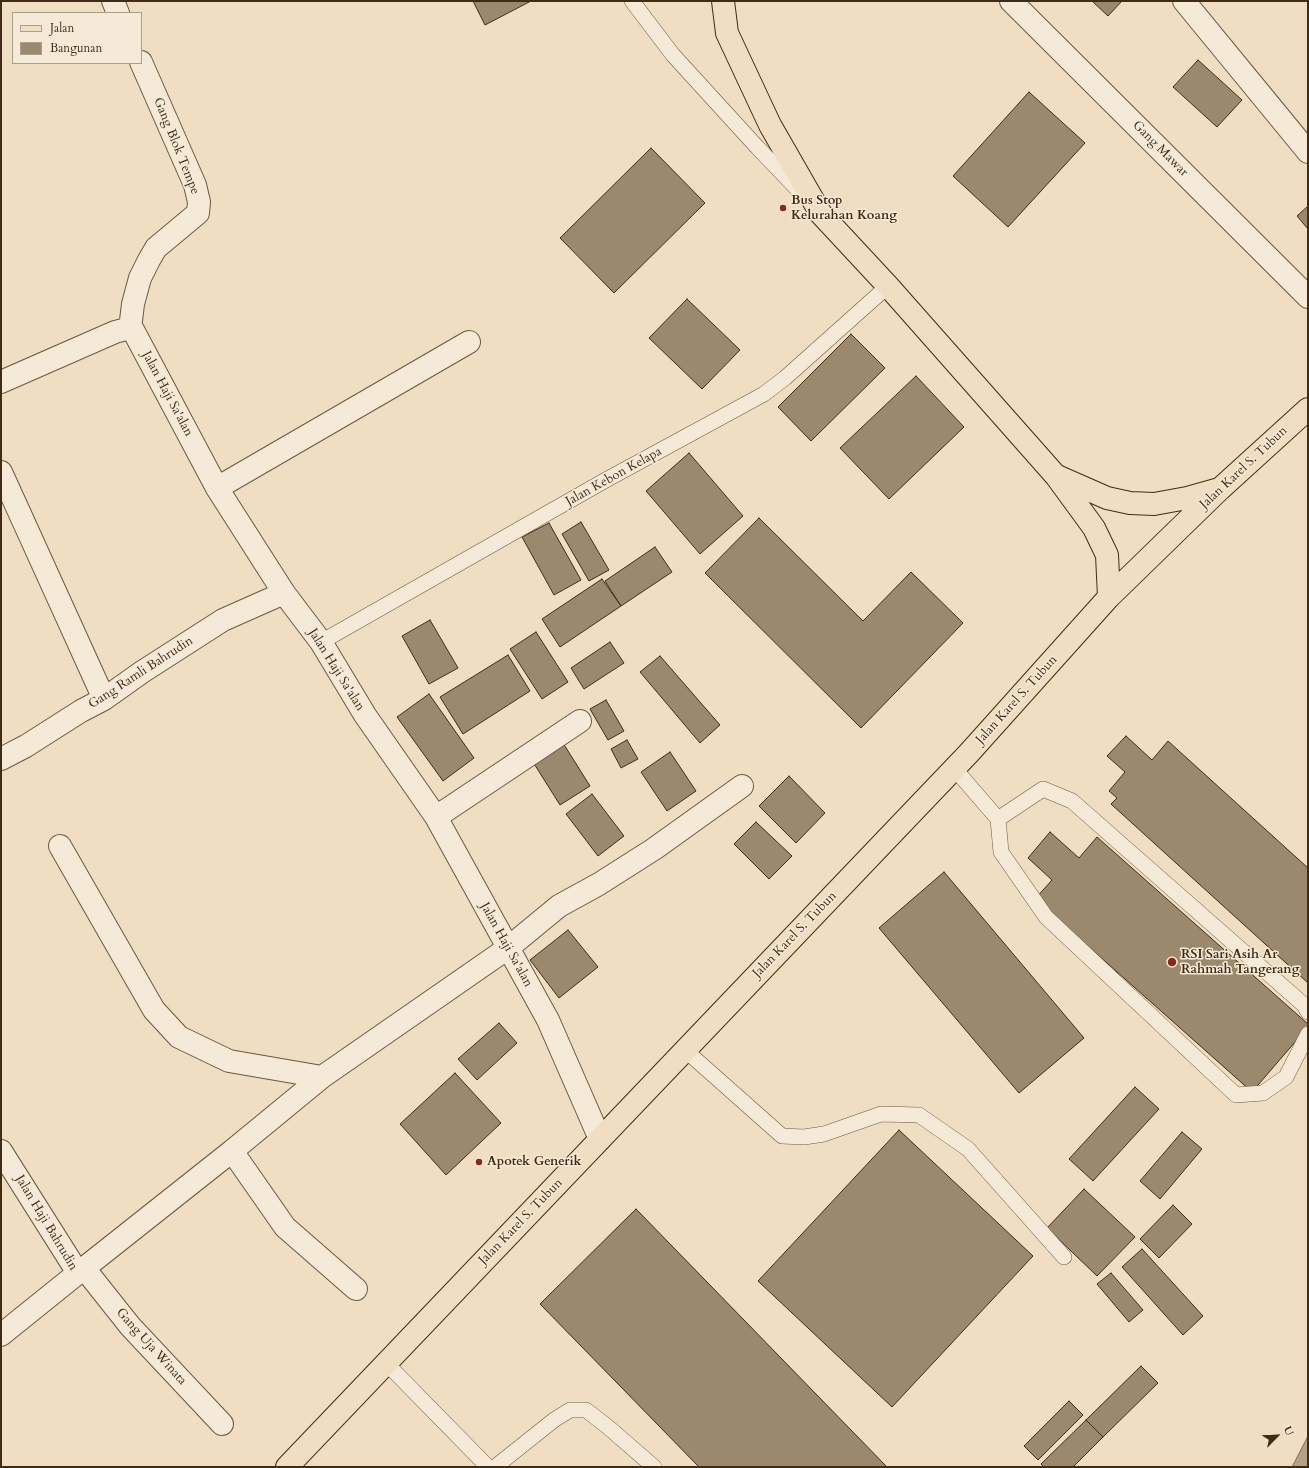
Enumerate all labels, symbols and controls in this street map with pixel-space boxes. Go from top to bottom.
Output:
legend [12,12,142,64]
text: Jalan [50,20,74,36]
text: Bangunan [50,40,102,56]
street label: Gang Blok Tempe [149,95,203,197]
street label: Gang Mawar [1129,118,1191,180]
place label: Bus Stop Kelurahan Koang [791,193,897,224]
marker: Bus Stop Kelurahan Koang [778,203,788,213]
street label: Jalan Haji Sa'alan [138,349,196,439]
street label: Jalan Karel S. Tubun [1197,423,1291,513]
street label: Jalan Kebon Kelapa [563,444,665,510]
street label: Jalan Haji Sa'alan [304,626,368,714]
street label: Gang Ramli Bahrudin [86,633,196,713]
street label: Jalan Karel S. Tubun [973,652,1061,748]
street label: Jalan Karel S. Tubun [750,889,840,981]
street label: Jalan Haji Sa'alan [476,900,536,990]
place label: RSI Sari Asih Ar Rahmah Tangerang [1181,947,1299,978]
marker: RSI Sari Asih Ar Rahmah Tangerang [1166,956,1178,968]
place label: Apotek Generik [487,1154,582,1170]
marker: Apotek Generik [474,1157,484,1167]
street label: Jalan Haji Bahrudin [11,1172,81,1274]
street label: Jalan Karel S. Tubun [476,1176,566,1268]
street label: Gang Uja Winata [112,1305,190,1389]
north arrow [1257,1416,1297,1456]
text: U [1280,1424,1297,1438]

